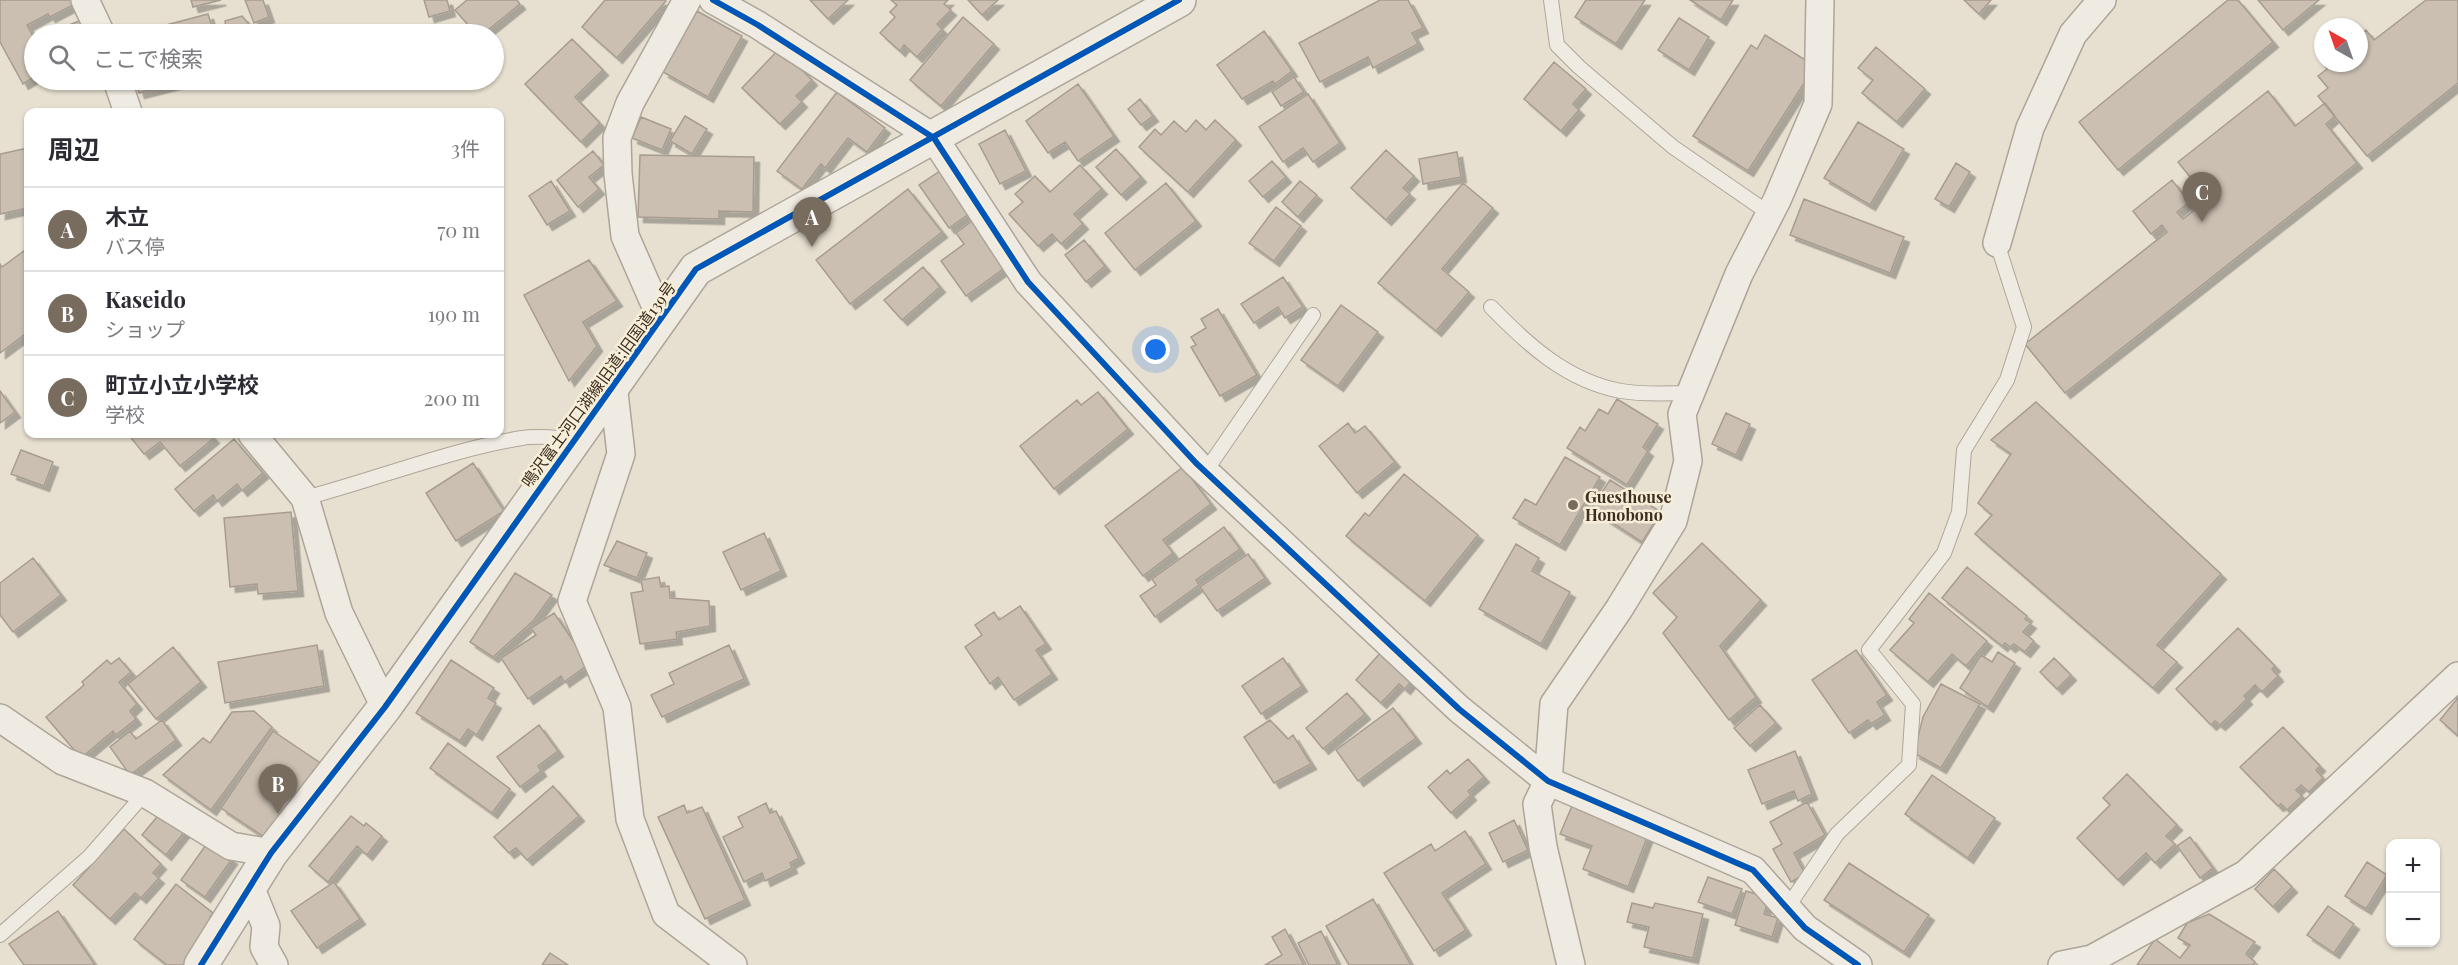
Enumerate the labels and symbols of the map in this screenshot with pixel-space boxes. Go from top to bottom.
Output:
north arrow [2314,18,2368,72]
pin: C [2182,172,2222,222]
pin: A [792,198,832,247]
street label: 鳴沢富士河口湖線旧道;旧国道139号 [516,277,680,491]
your location [1141,335,1170,364]
place label: Guesthouse Honobono [1585,486,1671,525]
marker: Guesthouse Honobono [1566,498,1580,512]
pin: B [258,764,298,814]

